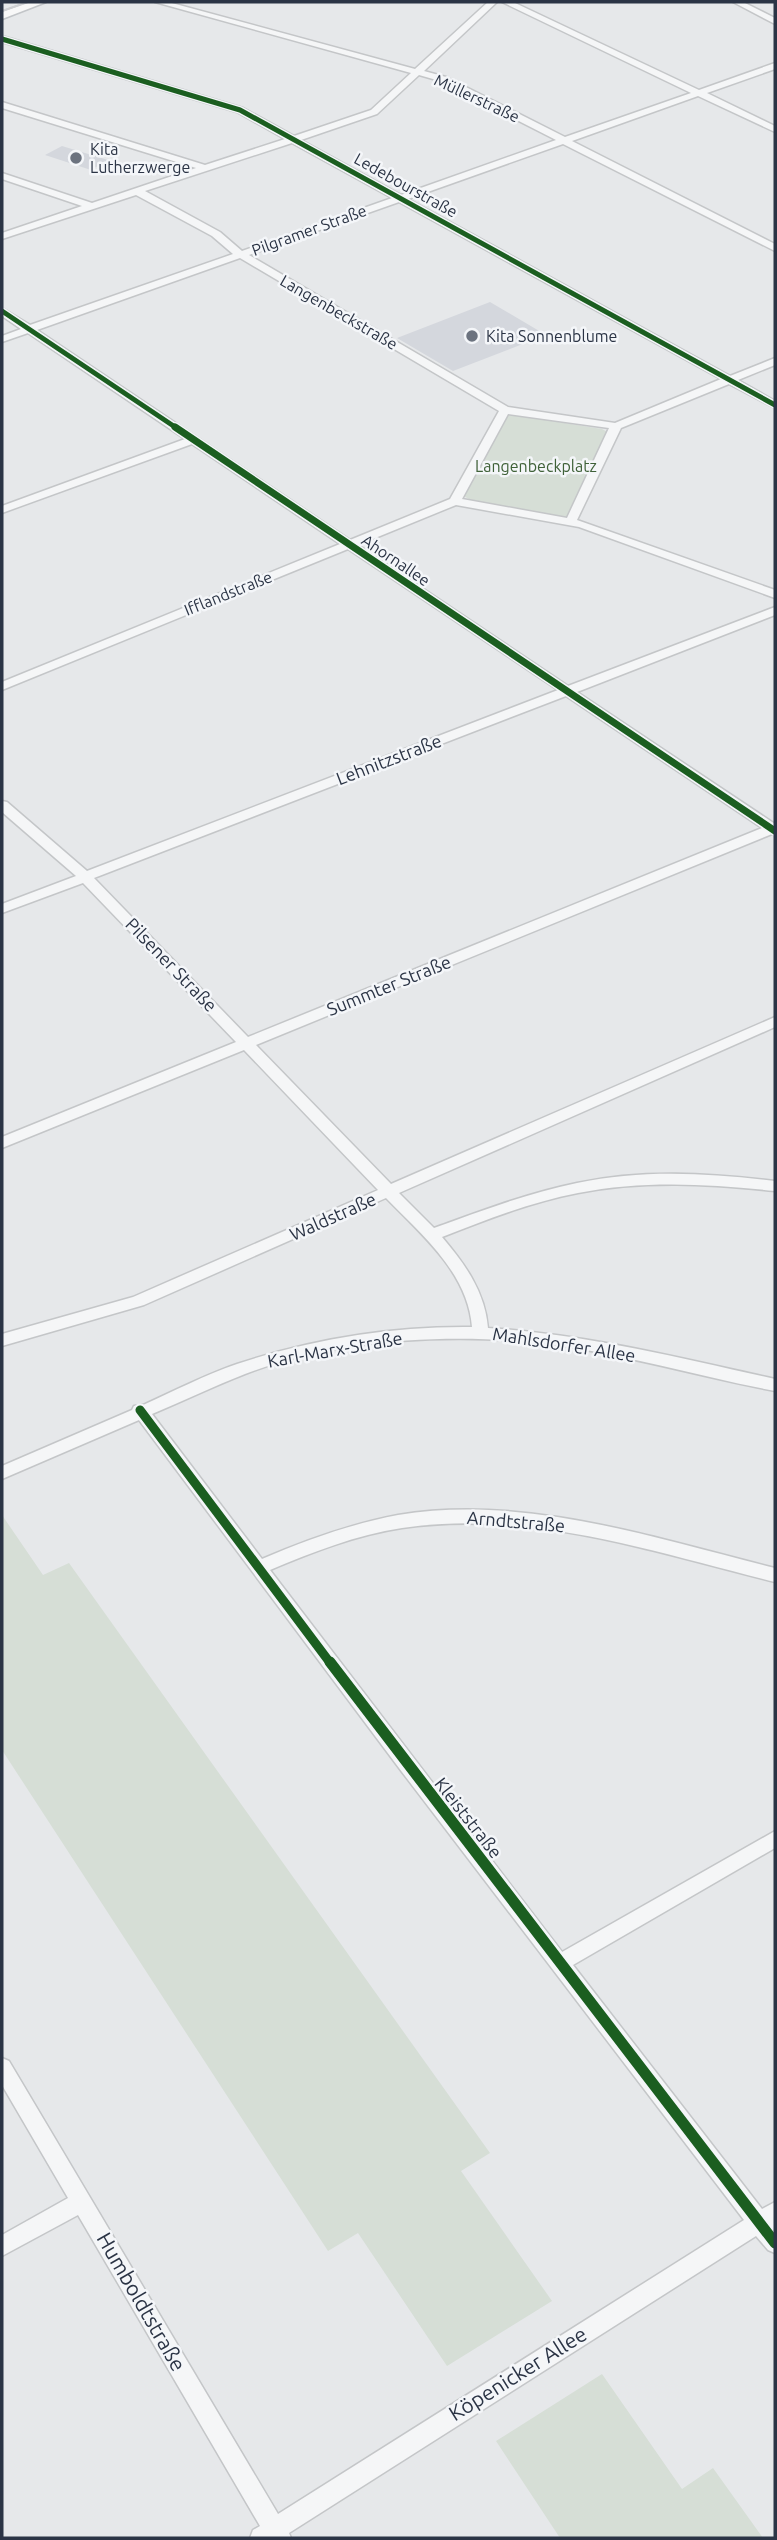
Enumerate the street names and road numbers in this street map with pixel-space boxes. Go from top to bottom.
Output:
street label: Müllerstraße [431,70,523,126]
street label: Ledebourstraße [351,149,461,221]
street label: Pilgramer Straße [249,201,369,259]
street label: Langenbeckstraße [277,271,401,353]
street label: Ahornallee [358,531,434,589]
street label: Ifflandstraße [181,567,275,619]
street label: Lehnitzstraße [333,730,444,788]
street label: Pilsener Straße [122,913,221,1015]
street label: Summter Straße [324,951,454,1019]
street label: Waldstraße [286,1188,379,1244]
street label: Mahlsdorfer Allee [491,1323,637,1365]
street label: Karl-Marx-Straße [266,1327,404,1371]
street label: Arndtstraße [466,1507,566,1535]
street label: Kleiststraße [431,1773,506,1862]
street label: Humboldtstraße [93,2228,191,2375]
street label: Köpenicker Allee [444,2321,591,2425]

